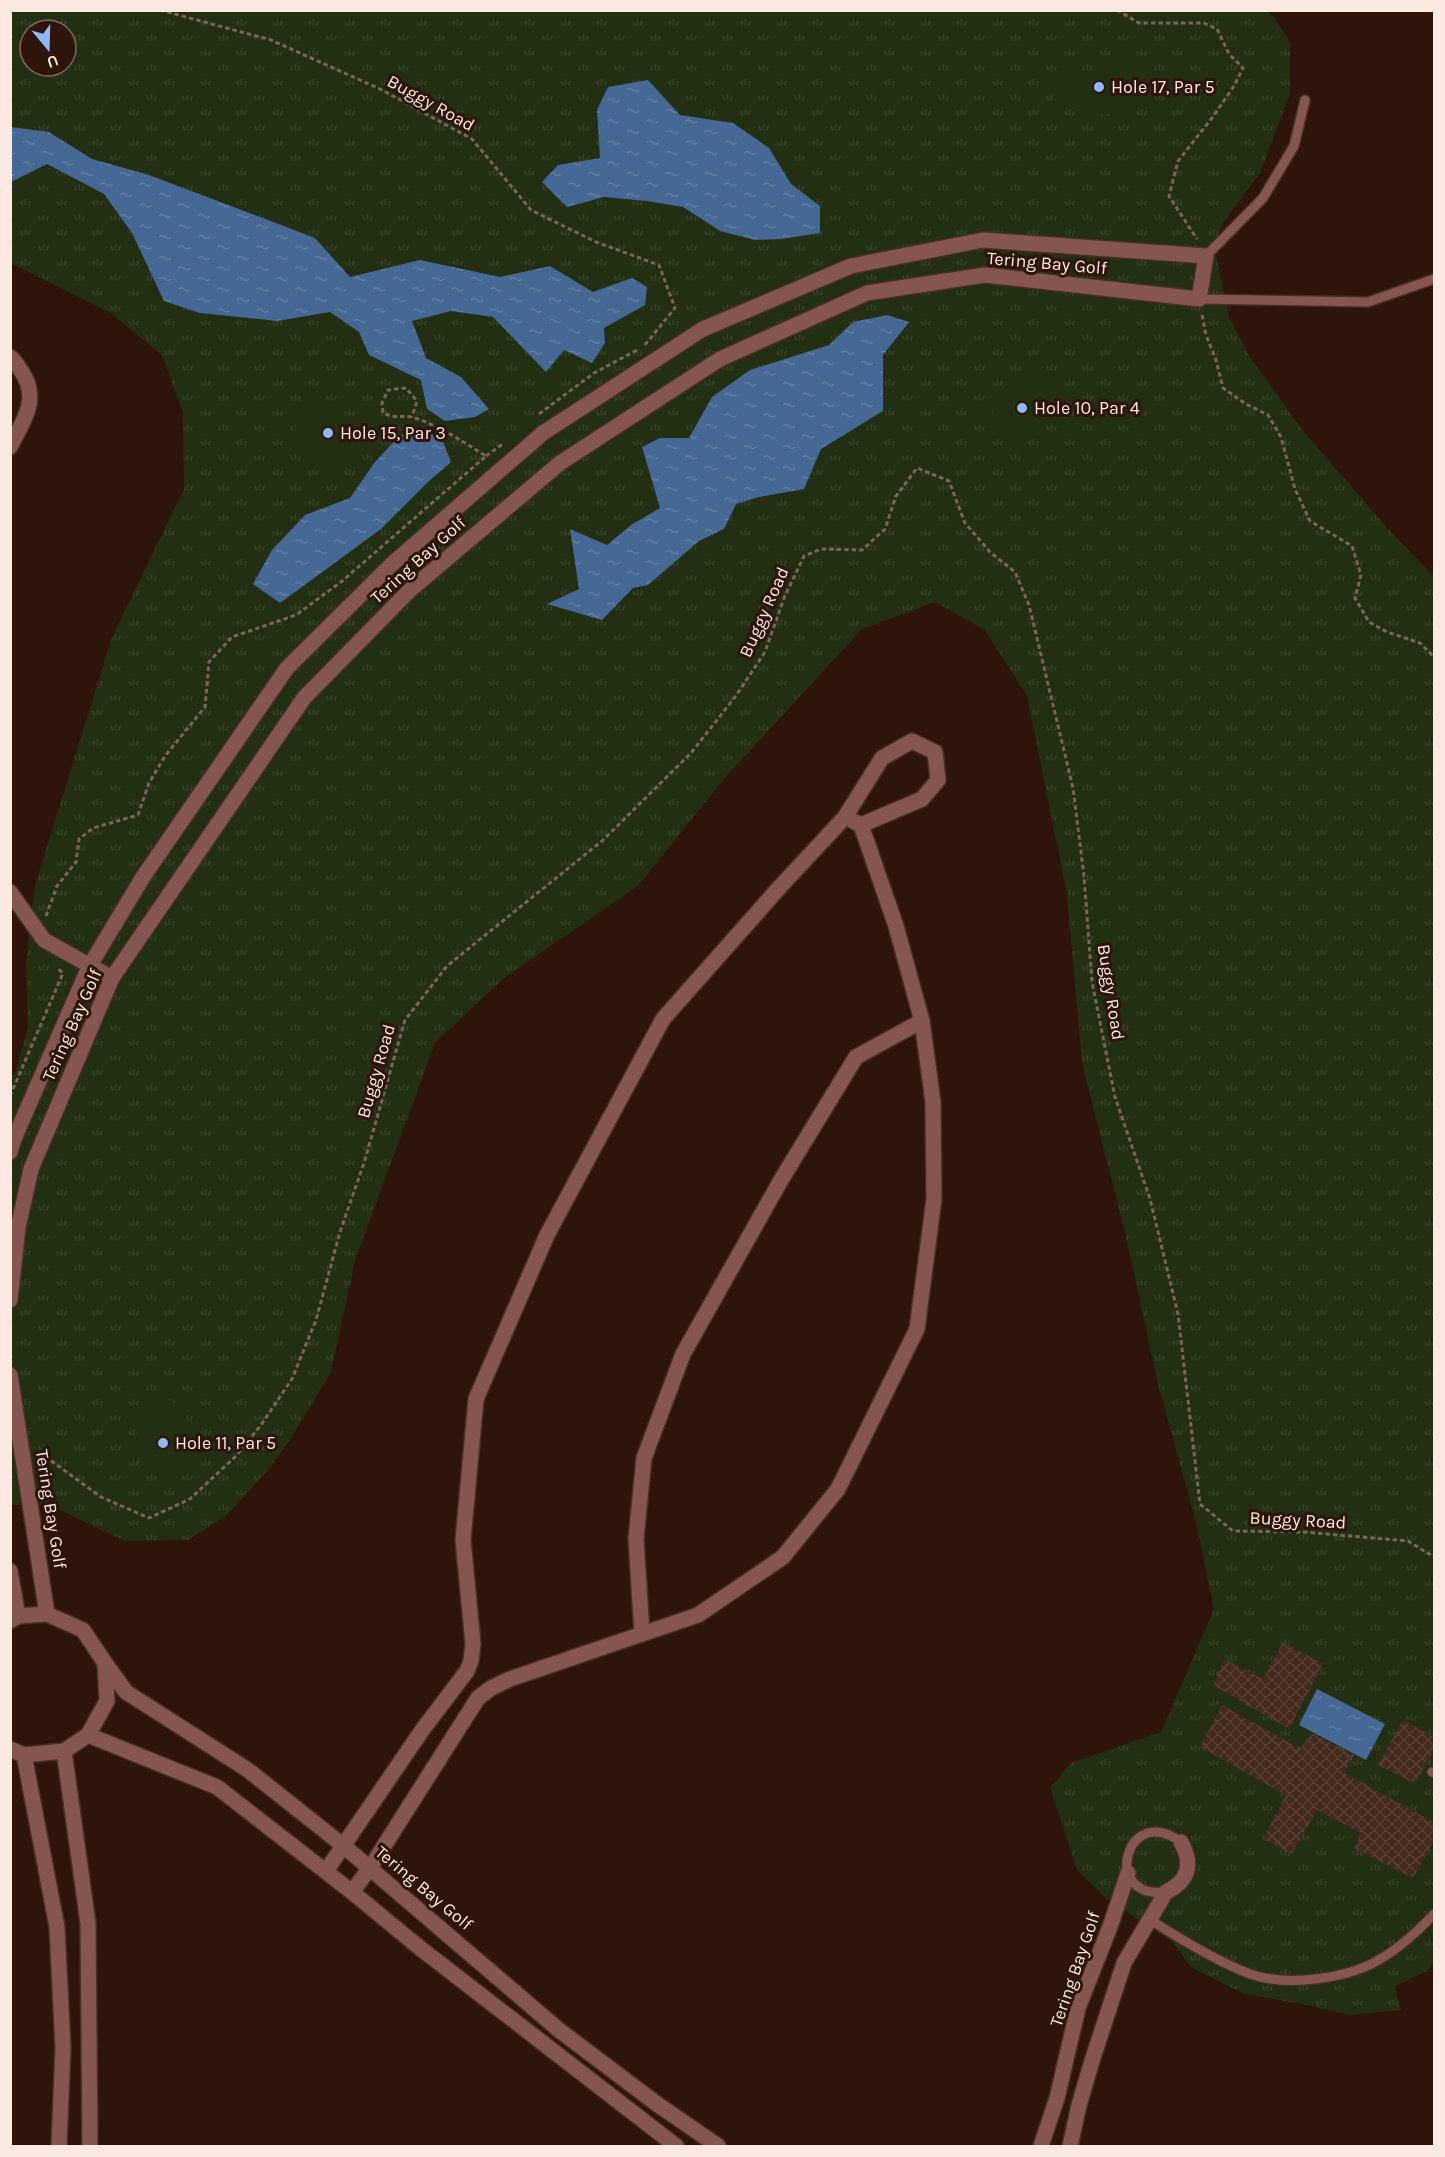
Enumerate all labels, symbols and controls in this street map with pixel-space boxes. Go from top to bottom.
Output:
north arrow [18,18,78,78]
text: U [44,51,61,72]
street label: Buggy Road [383,70,479,136]
place label: Hole 17, Par 5 [1111,76,1215,98]
marker: Hole 17, Par 5 [1092,80,1106,94]
street label: Tering Bay Golf [986,247,1109,279]
place label: Hole 10, Par 4 [1034,397,1140,419]
marker: Hole 10, Par 4 [1015,401,1029,415]
place label: Hole 15, Par 3 [340,422,446,444]
marker: Hole 15, Par 3 [321,426,335,440]
street label: Tering Bay Golf [366,511,471,608]
street label: Buggy Road [734,563,794,661]
street label: Buggy Road [1093,942,1129,1042]
street label: Tering Bay Golf [37,965,107,1085]
street label: Buggy Road [352,1021,400,1121]
place label: Hole 11, Par 5 [175,1432,276,1454]
marker: Hole 11, Par 5 [156,1436,170,1450]
street label: Tering Bay Golf [31,1448,71,1571]
street label: Buggy Road [1249,1506,1347,1534]
street label: Tering Bay Golf [371,1841,478,1936]
street label: Tering Bay Golf [1045,1908,1105,2030]

